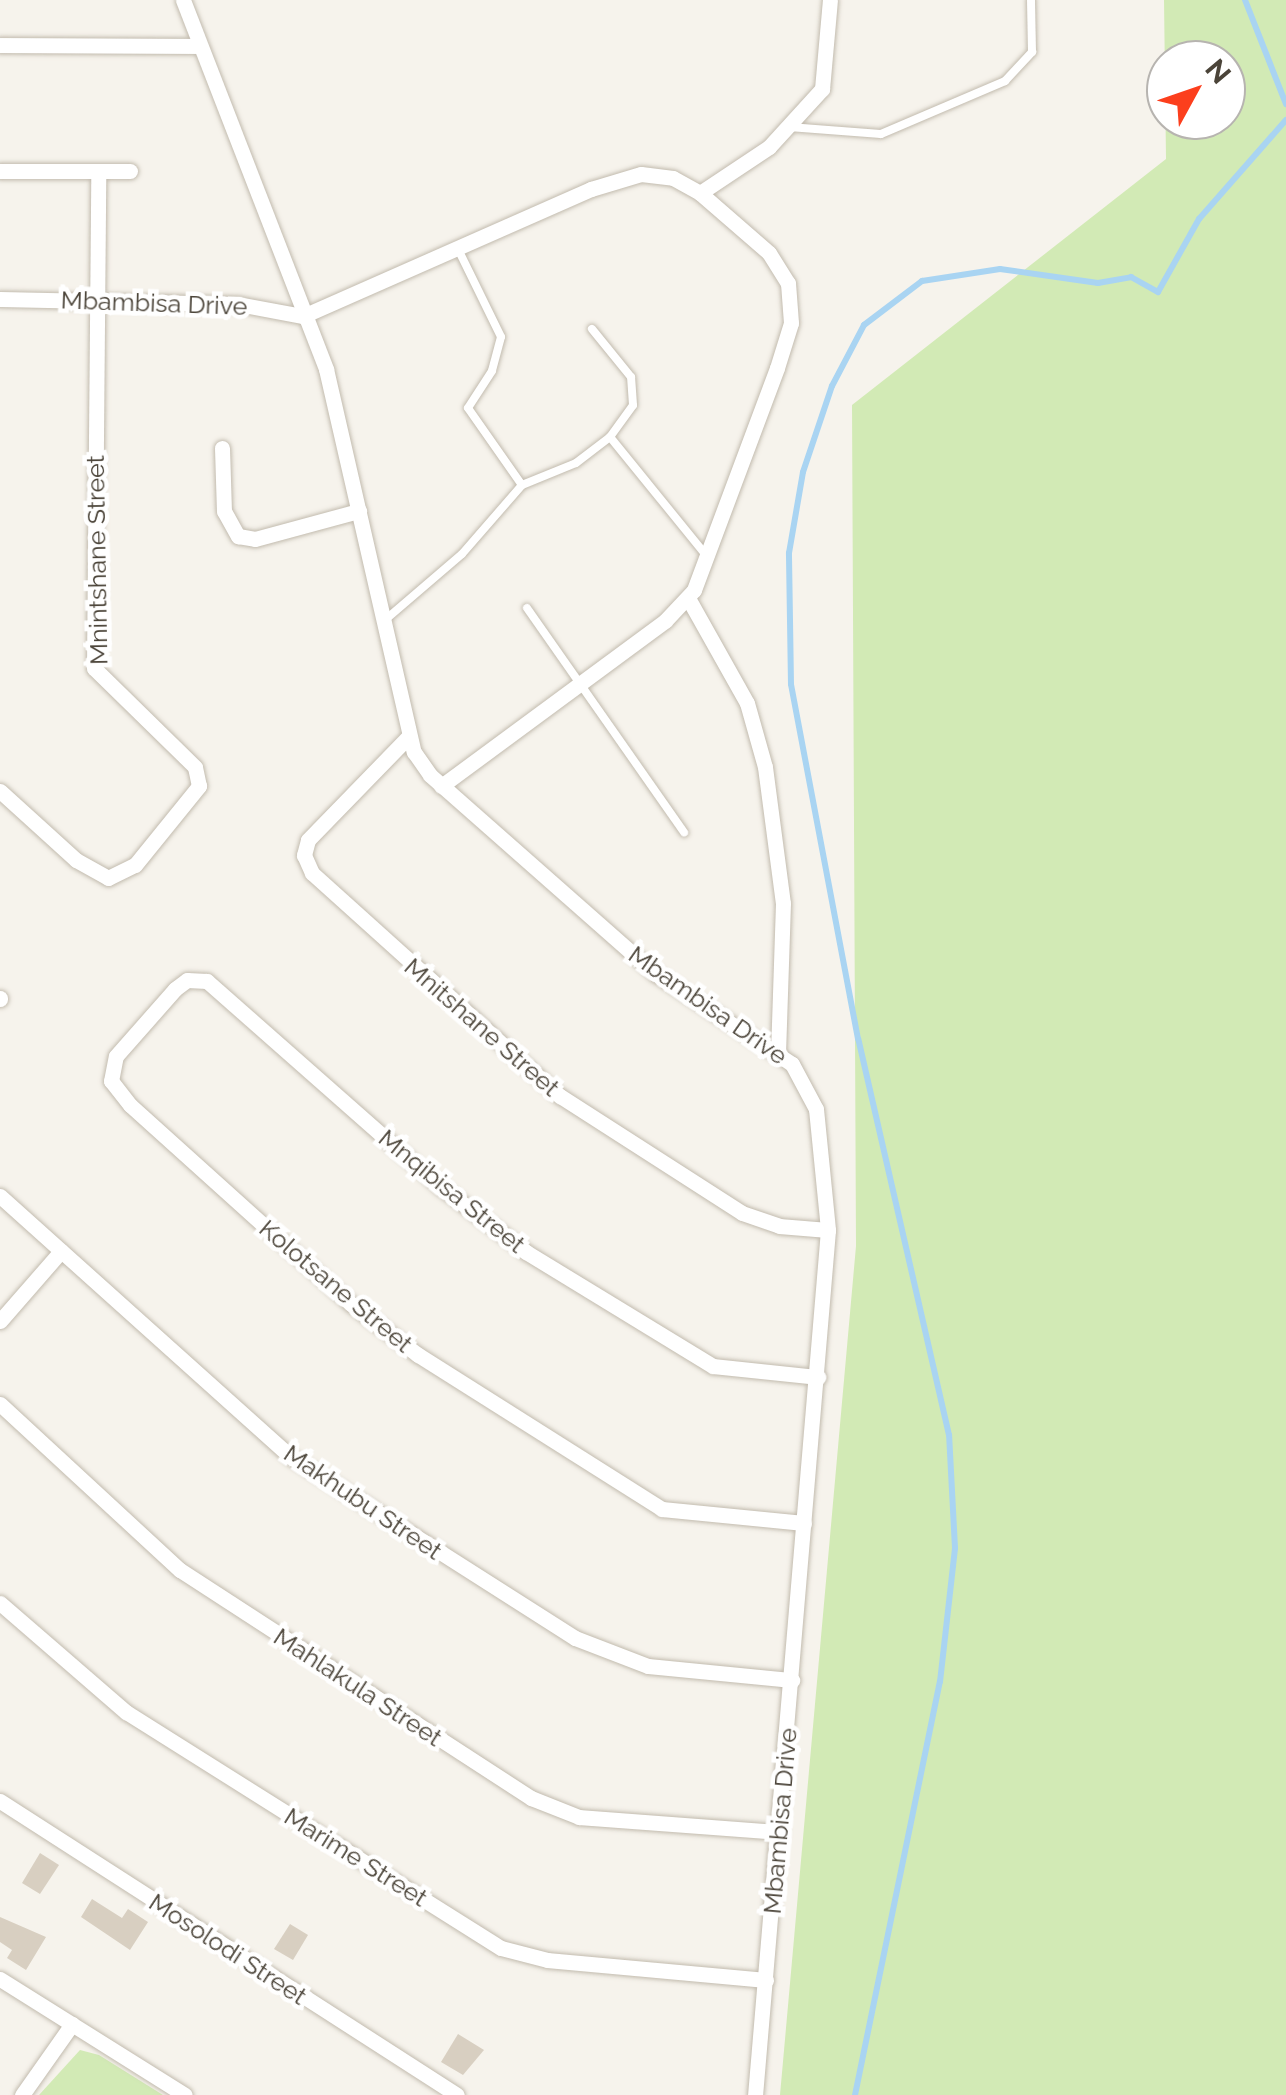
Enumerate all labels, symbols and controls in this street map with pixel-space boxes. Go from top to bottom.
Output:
north arrow [1146,40,1246,140]
text: N [1198,53,1237,90]
street label: Mbambisa Drive [60,285,248,321]
street label: Mnintshane Street [80,455,114,665]
street label: Mbambisa Drive [623,939,793,1071]
street label: Mnitshane Street [398,952,566,1102]
street label: Mnqibisa Street [373,1123,531,1259]
street label: Kolotsane Street [253,1213,419,1359]
street label: Makhubu Street [278,1438,448,1566]
street label: Mahlakula Street [268,1621,448,1753]
street label: Mbambisa Drive [757,1727,803,1915]
street label: Marime Street [279,1801,433,1913]
street label: Mosolodi Street [144,1887,312,2011]

